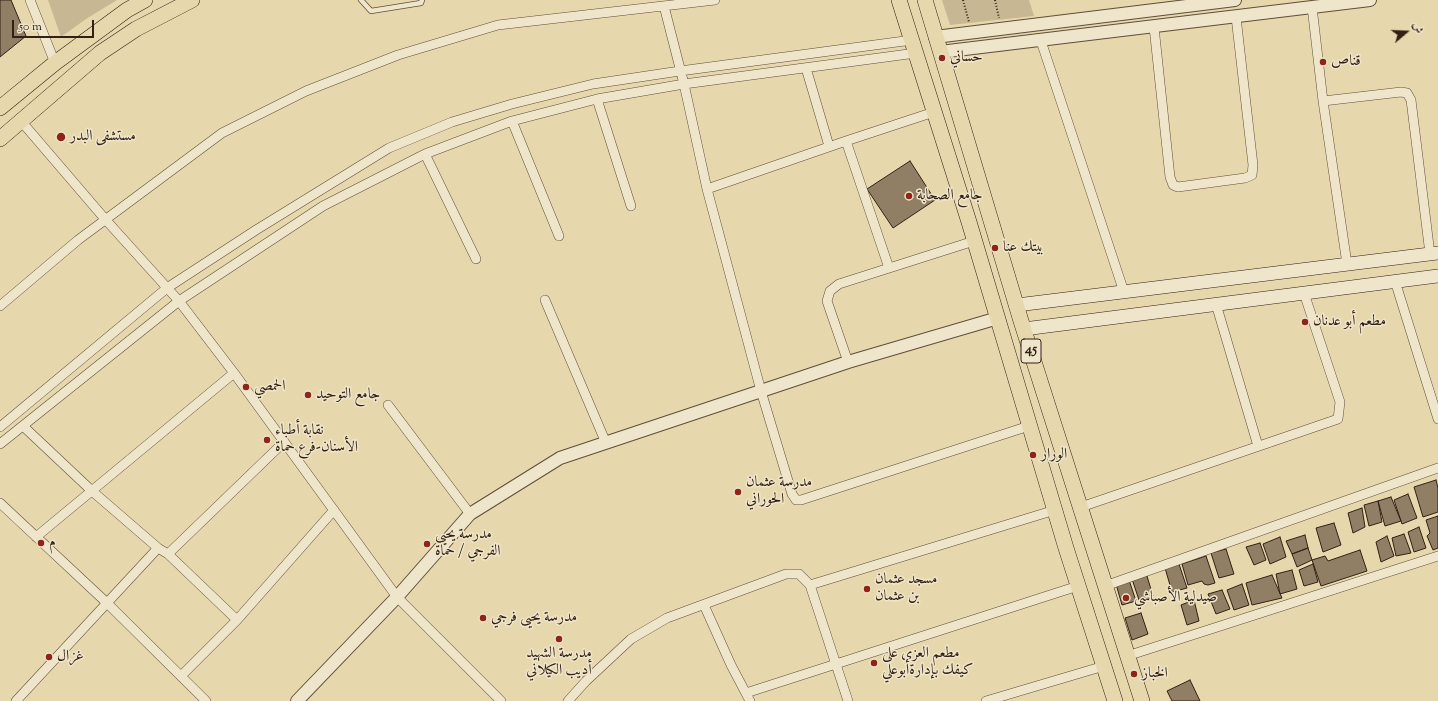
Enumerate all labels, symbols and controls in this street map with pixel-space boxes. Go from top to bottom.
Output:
scale bar [14,12,96,38]
north arrow [1386,12,1426,52]
text: 50 m [19,18,42,36]
text: ش [1408,20,1427,36]
place label: حساني [950,49,983,67]
marker: حساني [937,53,947,63]
place label: قناص [1331,53,1361,71]
marker: قناص [1318,57,1328,67]
place label: مستشفى البدر [70,128,136,146]
marker: مستشفى البدر [55,131,67,143]
place label: جامع الصحابة [917,187,983,205]
marker: جامع الصحابة [904,191,914,201]
place label: بيتك عنا [1003,239,1044,257]
marker: بيتك عنا [990,243,1000,253]
place label: مطعم أبو عدنان [1313,313,1386,331]
marker: مطعم أبو عدنان [1300,317,1310,327]
road number: 45 [1021,339,1041,363]
place label: الحمصي [254,378,286,396]
marker: الحمصي [241,382,251,392]
place label: جامع التوحيد [316,386,380,404]
marker: جامع التوحيد [303,390,313,400]
place label: نقابة أطباء الأسنان-فرع حماة [275,422,358,457]
marker: نقابة أطباء الأسنان-فرع حماة [262,435,272,445]
place label: الورار [1041,446,1067,464]
marker: الورار [1028,450,1038,460]
place label: مدرسة عثمان الحوراني [746,474,812,509]
marker: مدرسة عثمان الحوراني [733,487,743,497]
place label: مدرسة يحيى الفرجي / حماة [435,526,501,561]
place label: م [49,534,56,552]
marker: م [36,538,46,548]
marker: مدرسة يحيى الفرجي / حماة [422,539,432,549]
place label: مسجد عثمان بن عثمان [875,571,937,606]
marker: مسجد عثمان بن عثمان [862,584,872,594]
place label: صيدلية الأصباشي [1134,589,1217,607]
marker: صيدلية الأصباشي [1121,593,1131,603]
place label: مدرسة يحيى فرجي [491,609,577,627]
marker: مدرسة يحيى فرجي [478,613,488,623]
marker: مدرسة الشهيد أديب الكيلاني [554,634,564,644]
place label: مدرسة الشهيد أديب الكيلاني [526,645,592,680]
place label: مطعم العزي على كيفك بإدارةأبوعلي [882,645,973,680]
place label: غزال [57,648,84,666]
marker: غزال [44,652,54,662]
marker: مطعم العزي على كيفك بإدارةأبوعلي [869,658,879,668]
place label: الخباز [1142,665,1168,683]
marker: الخباز [1129,669,1139,679]

